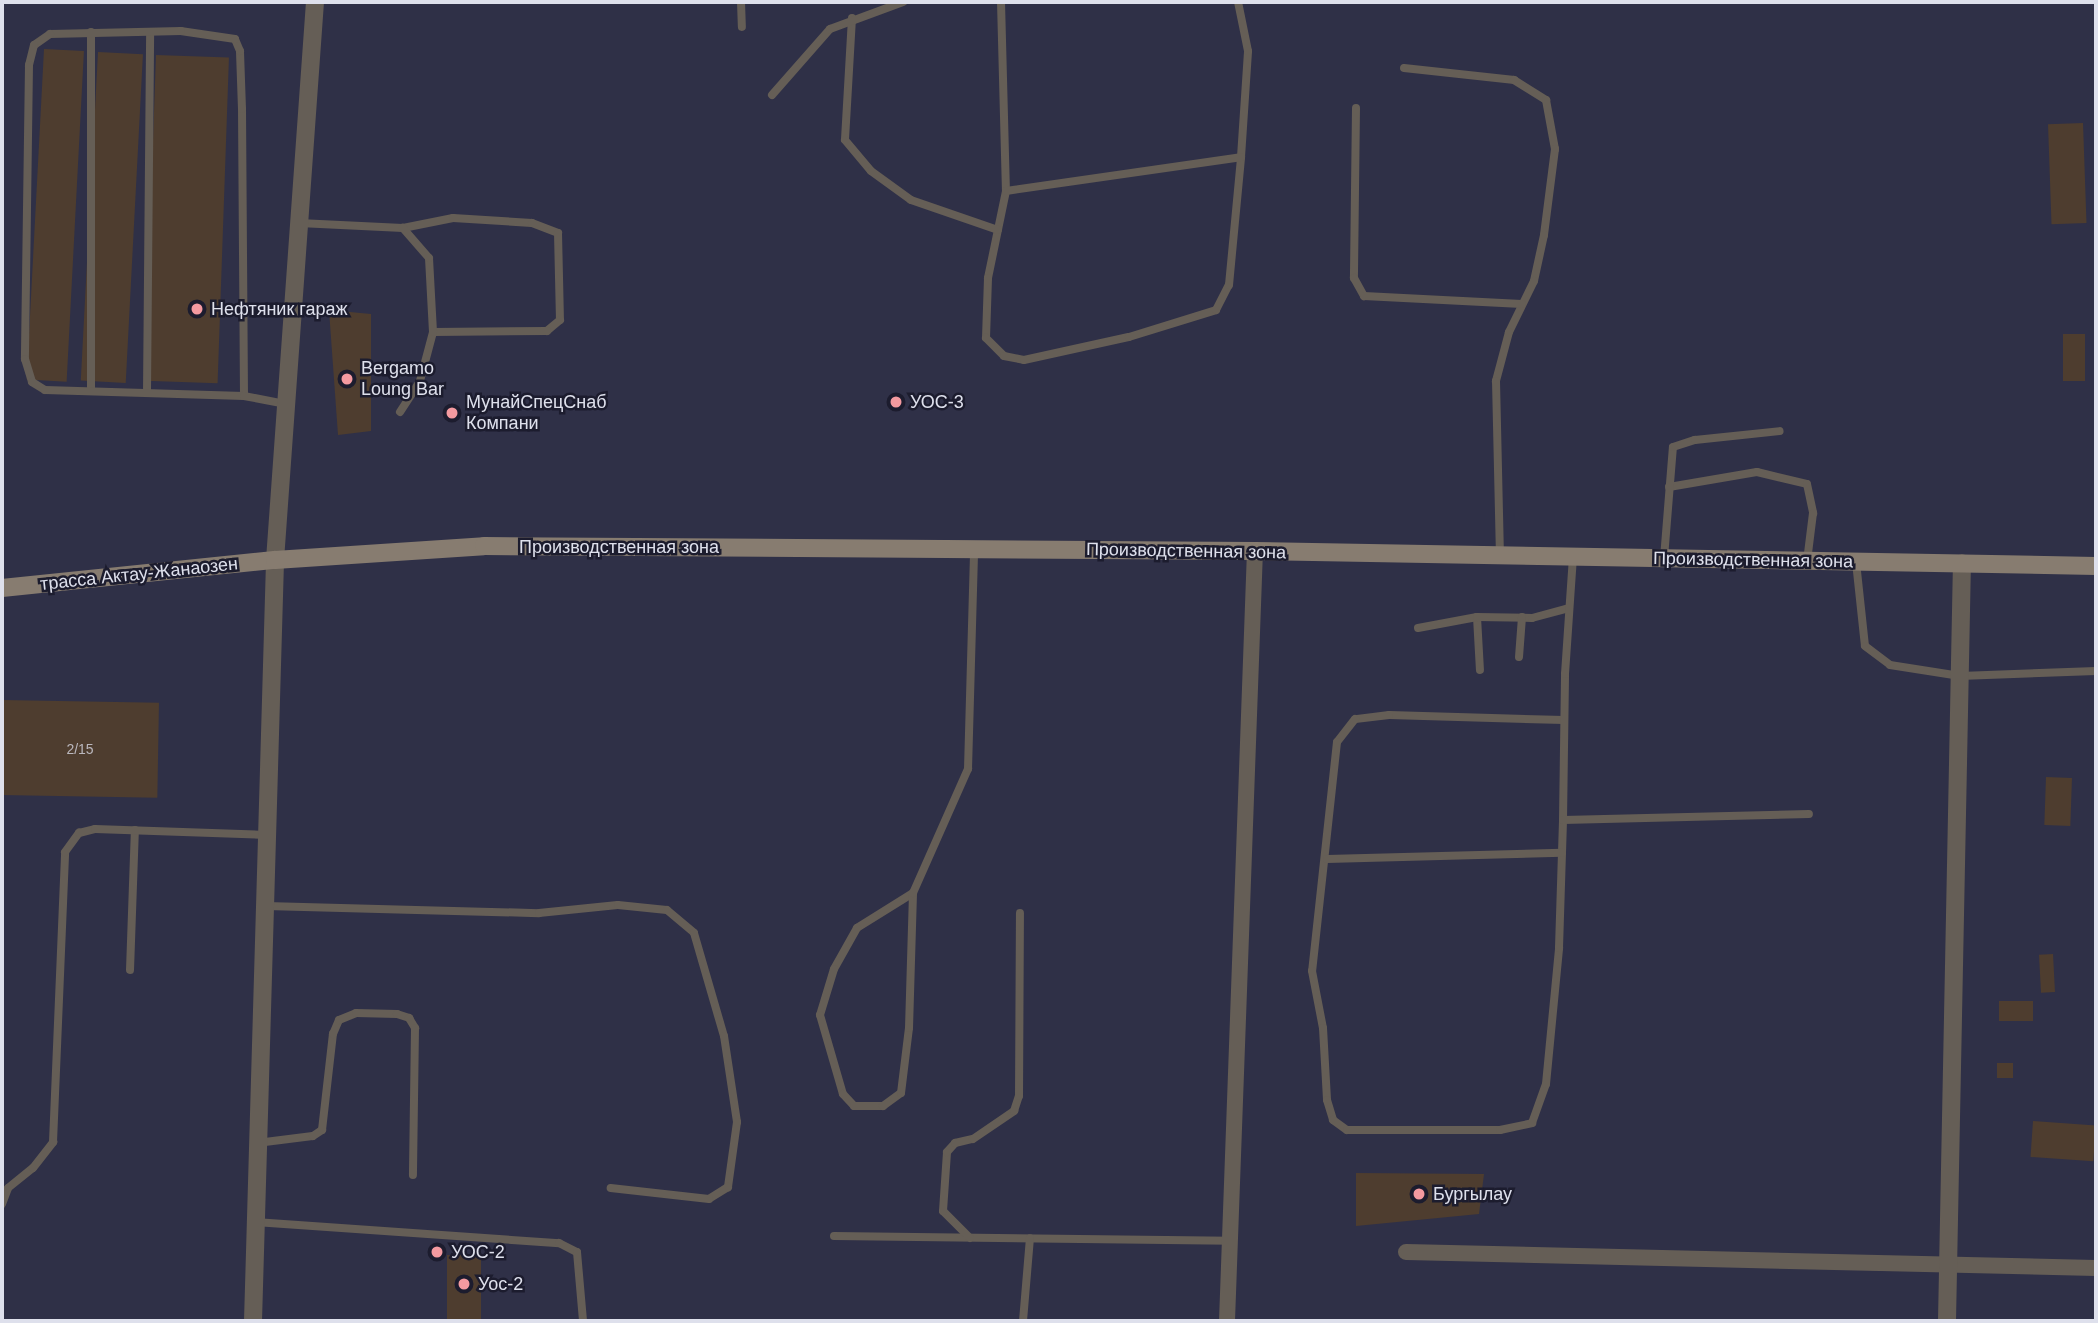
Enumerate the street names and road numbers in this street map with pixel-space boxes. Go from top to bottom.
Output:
street label: Производственная зона [519,536,719,558]
street label: Производственная зона [1086,538,1286,564]
street label: Производственная зона [1653,547,1853,573]
street label: трасса Актау-Жанаозен [39,553,239,595]

